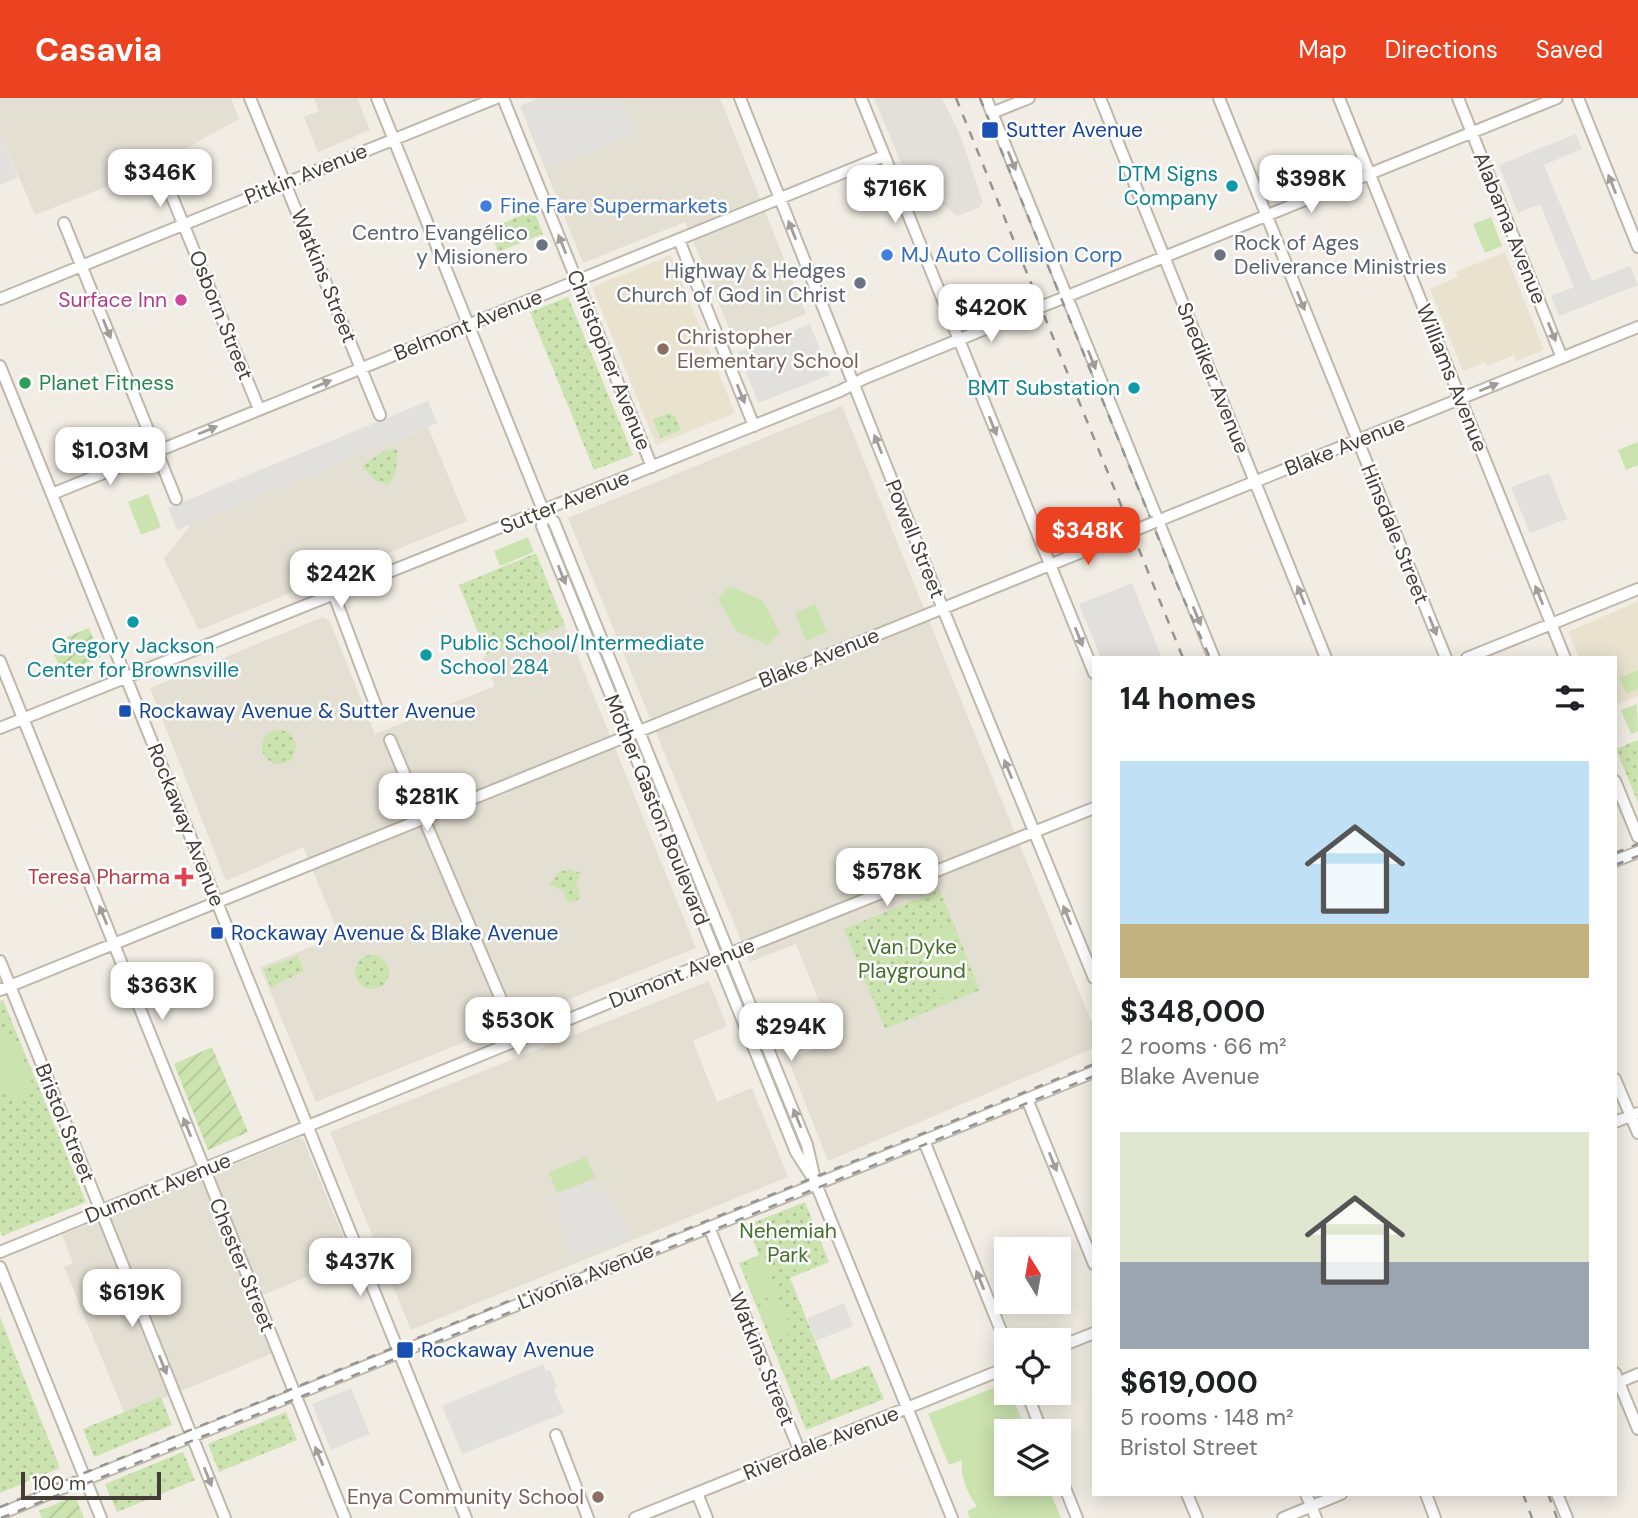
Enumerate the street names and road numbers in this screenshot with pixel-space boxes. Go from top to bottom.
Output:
street label: Pitkin Avenue [240,137,372,211]
street label: Alabama Avenue [1467,148,1553,308]
street label: Watkins Street [284,205,364,347]
street label: Osborn Street [182,246,260,384]
street label: Christopher Avenue [560,266,658,454]
street label: Belmont Avenue [390,282,546,368]
street label: Snediker Avenue [1170,298,1256,458]
street label: Williams Avenue [1410,300,1494,456]
street label: Blake Avenue [1281,409,1409,483]
street label: Hinsdale Street [1354,460,1436,608]
street label: Sutter Avenue [496,463,634,541]
street label: Powell Street [878,476,952,602]
street label: Blake Avenue [755,621,883,695]
street label: Mother Gaston Boulevard [598,690,716,930]
street label: Rockaway Avenue [141,739,231,911]
street label: Dumont Avenue [605,931,759,1015]
street label: Bristol Street [28,1059,102,1187]
street label: Dumont Avenue [81,1146,235,1230]
street label: Chester Street [202,1194,282,1336]
street label: Livonia Avenue [514,1236,658,1316]
street label: Watkins Street [722,1288,802,1430]
street label: Riverdale Avenue [739,1399,903,1487]

